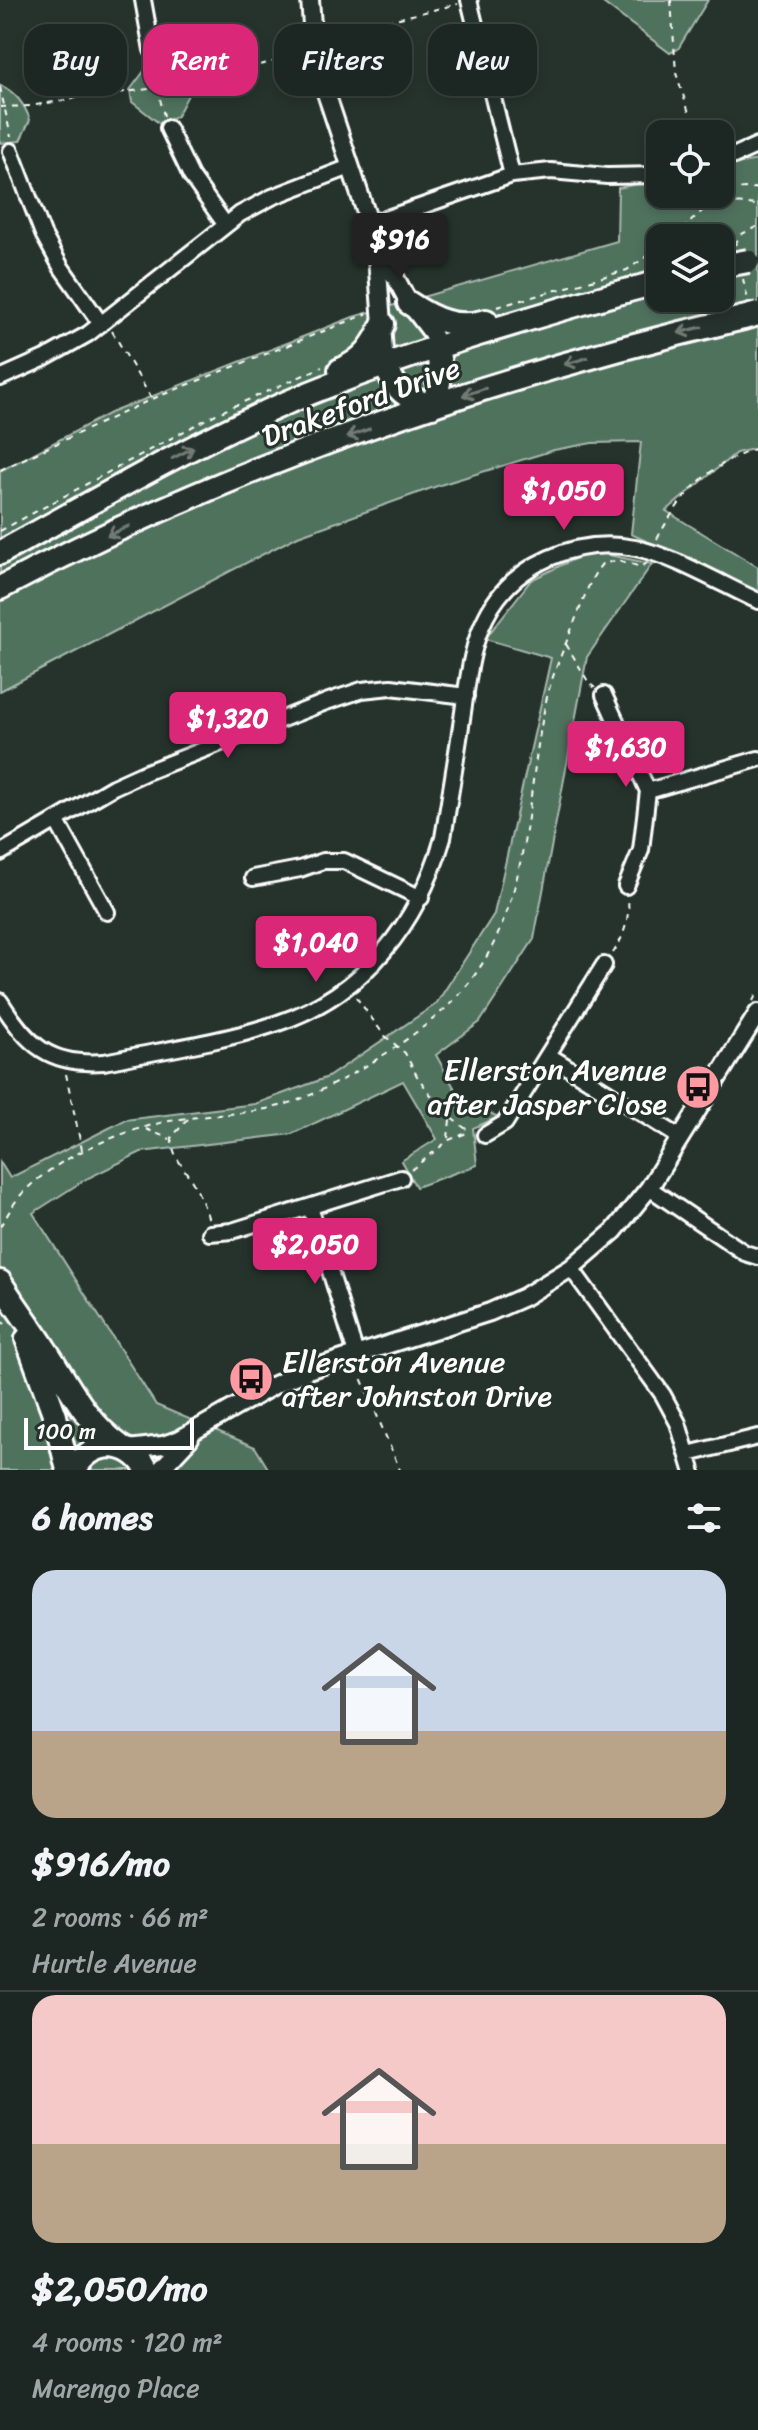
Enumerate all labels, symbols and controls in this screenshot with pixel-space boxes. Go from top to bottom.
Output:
chip: Buy [24,24,127,96]
chip: Rent [143,24,258,96]
chip: Filters [274,24,412,96]
chip: New [428,24,537,96]
map controls [646,120,734,312]
button: locate [646,120,734,208]
pin: $916 [353,213,447,281]
text: $916 [370,216,430,262]
button: layers [646,224,734,312]
one-way arrow [677,324,703,339]
street label: Drakeford Drive [254,341,468,463]
one-way arrow [564,355,589,369]
one-way arrow [461,386,486,401]
one-way arrow [346,426,371,441]
one-way arrow [170,445,194,461]
pin: $1,050 [499,464,629,532]
text: $1,050 [522,467,606,513]
one-way arrow [106,524,130,539]
pin: $1,320 [163,692,293,760]
text: $1,320 [187,695,269,741]
pin: $1,630 [561,721,691,789]
text: $1,630 [585,724,667,770]
pin: $1,040 [251,916,381,984]
text: $1,040 [274,919,358,965]
place label: Ellerston Avenue after Jasper Close [428,1043,667,1131]
bus stop icon: Ellerston Avenue after Jasper Close [674,1063,722,1111]
pin: $2,050 [250,1218,380,1286]
text: $2,050 [271,1221,359,1267]
place label: Ellerston Avenue after Johnston Drive [282,1335,552,1423]
bus stop icon: Ellerston Avenue after Johnston Drive [227,1355,275,1403]
text: 100 m [36,1412,96,1451]
scale bar [24,1414,194,1450]
text: 6 homes [32,1488,153,1548]
icon: filters [682,1496,726,1540]
icon: home [307,1622,451,1766]
text: $916/mo [32,1834,170,1894]
text: 2 rooms · 66 m² [32,1894,208,1940]
text: Hurtle Avenue [32,1940,197,1986]
icon: home [307,2047,451,2191]
text: $2,050/mo [32,2259,208,2319]
text: 4 rooms · 120 m² [32,2319,223,2365]
text: Marengo Place [32,2365,200,2411]

